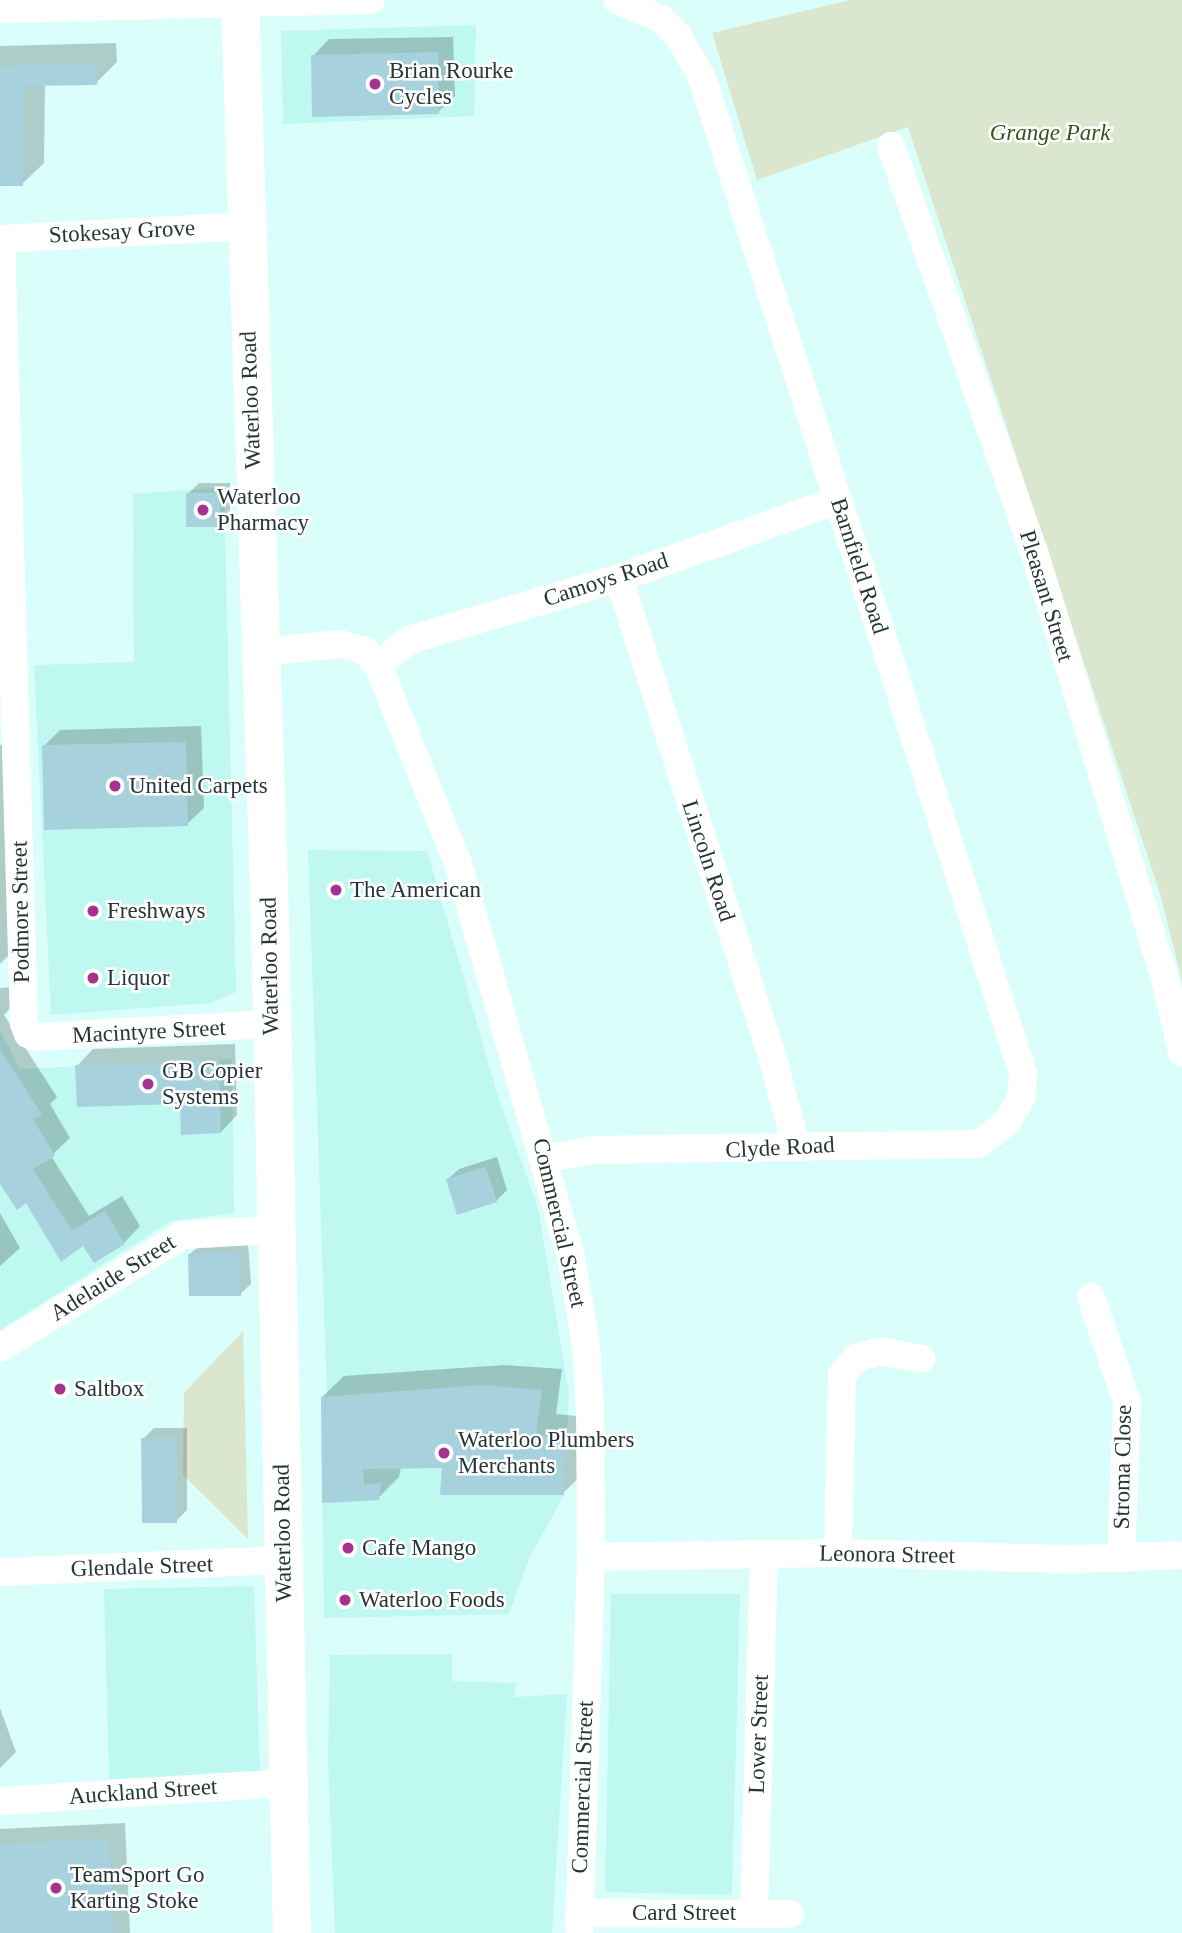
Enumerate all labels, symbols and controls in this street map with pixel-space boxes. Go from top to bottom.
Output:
place label: Brian Rourke Cycles [389,57,514,111]
marker: Brian Rourke Cycles [367,76,383,92]
park label: Grange Park [990,119,1110,147]
street label: Stokesay Grove [48,214,196,250]
street label: Waterloo Road [235,331,267,469]
place label: Waterloo Pharmacy [217,483,309,537]
street label: Barnfield Road [824,495,894,637]
marker: Waterloo Pharmacy [195,502,211,518]
street label: Pleasant Street [1013,527,1079,665]
street label: Camoys Road [540,547,672,613]
place label: United Carpets [129,772,268,800]
marker: United Carpets [107,778,123,794]
street label: Lincoln Road [675,797,741,925]
street label: Podmore Street [6,841,36,983]
place label: The American [350,876,482,904]
marker: The American [328,882,344,898]
place label: Freshways [107,897,205,925]
street label: Waterloo Road [255,897,285,1035]
marker: Freshways [85,903,101,919]
place label: Liquor [107,964,170,992]
marker: Liquor [85,970,101,986]
street label: Macintyre Street [71,1014,227,1050]
place label: GB Copier Systems [162,1057,262,1111]
marker: GB Copier Systems [140,1076,156,1092]
street label: Clyde Road [725,1131,835,1165]
street label: Commercial Street [526,1136,592,1310]
street label: Adelaide Street [45,1229,181,1327]
place label: Saltbox [74,1375,144,1403]
marker: Saltbox [52,1381,68,1397]
street label: Stroma Close [1108,1404,1138,1530]
place label: Waterloo Plumbers Merchants [458,1426,634,1480]
marker: Waterloo Plumbers Merchants [436,1445,452,1461]
street label: Waterloo Road [268,1464,298,1602]
place label: Cafe Mango [362,1534,476,1562]
marker: Cafe Mango [340,1540,356,1556]
street label: Leonora Street [819,1540,955,1570]
street label: Glendale Street [70,1551,214,1583]
place label: Waterloo Foods [359,1586,505,1614]
marker: Waterloo Foods [337,1592,353,1608]
street label: Lower Street [743,1674,775,1794]
street label: Commercial Street [566,1700,600,1874]
street label: Auckland Street [68,1773,218,1811]
place label: TeamSport Go Karting Stoke [70,1861,204,1915]
marker: TeamSport Go Karting Stoke [48,1880,64,1896]
street label: Card Street [632,1899,736,1927]

